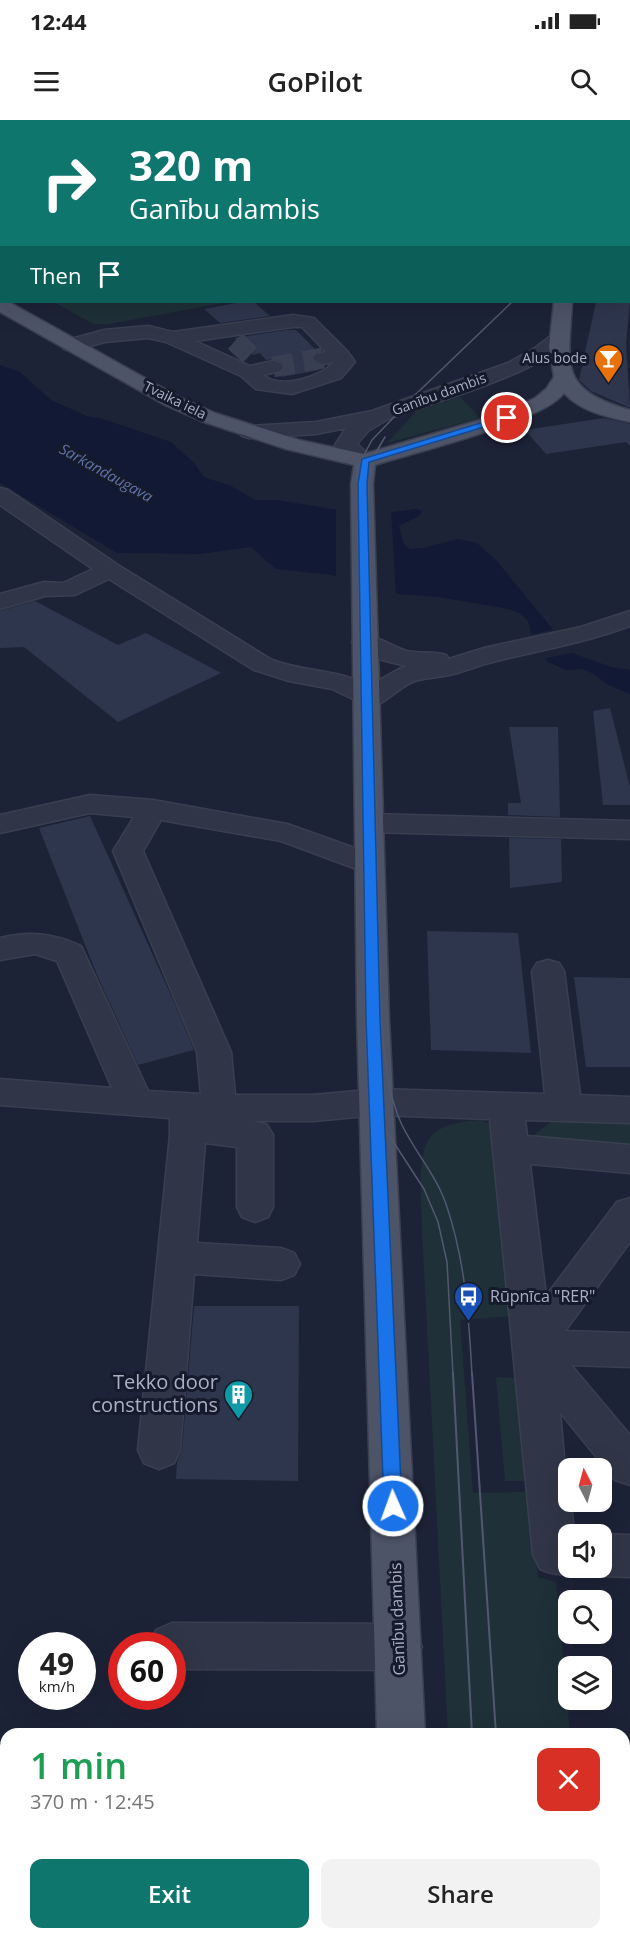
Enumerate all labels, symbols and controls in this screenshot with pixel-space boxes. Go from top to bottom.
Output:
text: 12:44 [30,6,87,36]
text: GoPilot [268,63,362,100]
icon: menu [30,65,63,98]
icon: search [567,65,600,98]
text: 320 m [129,136,253,193]
icon: right [30,144,108,222]
text: Ganību dambis [129,190,320,227]
icon: arrive [93,258,126,291]
text: Then [30,260,81,290]
bar icon: Alus bode [592,342,624,384]
place label: Alus bode [522,348,587,367]
street label: Ganību dambis [389,368,489,419]
street label: Tvaika iela [141,376,210,423]
pin [481,392,532,443]
icon: arrive [490,401,523,434]
water label: Sarkandaugava [56,438,157,506]
bus stop icon: Rūpnīca "RER" [453,1280,485,1322]
place label: Rūpnīca "RER" [490,1285,595,1307]
place label: Tekko door constructions [91,1368,218,1418]
building icon: Tekko door constructions [223,1378,255,1420]
north arrow [558,1458,612,1512]
map controls [558,1458,612,1710]
position arrow [361,1474,425,1538]
button: sound [558,1524,612,1578]
street label: Ganību dambis [384,1562,410,1676]
button: search [558,1590,612,1644]
speed limit sign: 60 [108,1632,186,1710]
text: 49 [40,1643,74,1684]
button: layers [558,1656,612,1710]
text: km/h [39,1676,75,1696]
text: 1 min [30,1741,127,1790]
button: close [537,1748,600,1811]
text: 370 m · 12:45 [30,1788,155,1815]
button: Exit [30,1859,309,1928]
button: Share [321,1859,600,1928]

